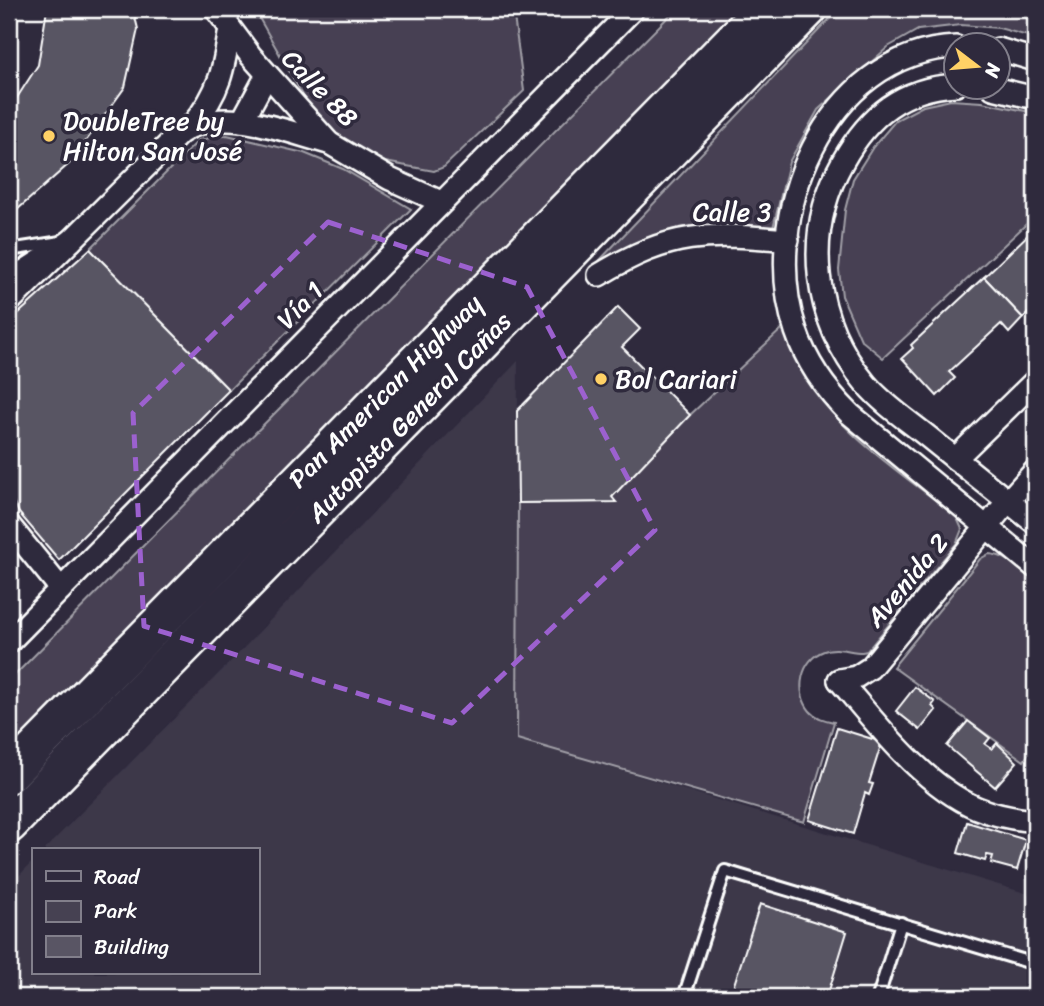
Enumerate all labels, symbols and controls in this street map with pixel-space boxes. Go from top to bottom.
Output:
north arrow [942,32,1012,102]
street label: Calle 88 [270,38,370,139]
text: N [975,59,1011,82]
place label: DoubleTree by Hilton San José [63,98,242,174]
marker: DoubleTree by Hilton San José [41,128,57,144]
street label: Calle 3 [693,189,771,235]
street label: Vía 1 [265,270,335,340]
street label: Pan American Highway [276,282,494,500]
street label: Autopista General Cañas [294,300,523,535]
place label: Bol Cariari [615,356,738,402]
marker: Bol Cariari [593,371,609,387]
street label: Avenida 2 [853,522,961,639]
legend [32,848,259,974]
text: Road [94,858,141,896]
text: Park [94,892,137,930]
text: Building [94,928,170,966]

